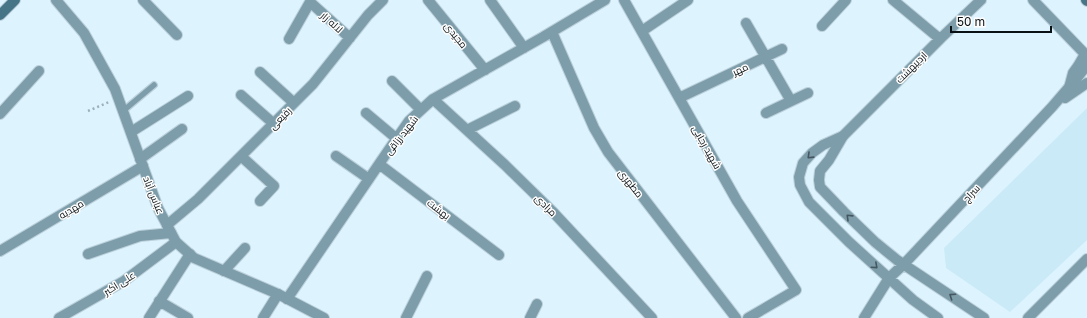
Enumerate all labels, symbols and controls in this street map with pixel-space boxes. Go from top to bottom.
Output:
street label: لاله زار [318,8,345,35]
scale bar [951,8,1051,34]
text: 50 m [957,14,985,29]
street label: مجیدی [441,20,470,51]
street label: اردیبهشت [893,49,930,86]
street label: مهر [729,60,750,79]
street label: رفیعی [266,104,294,133]
street label: شهید رزاقی [382,113,421,158]
street label: شهید رجایی [689,123,724,172]
one-way arrow [807,151,815,159]
street label: مطهری [615,167,646,200]
street label: عباس آباد [140,174,167,216]
street label: سراج [960,182,983,205]
street label: مرادی [532,192,559,219]
street label: بهشت [424,196,453,222]
street label: مهدیه [56,197,86,222]
one-way arrow [846,214,854,222]
one-way arrow [871,261,878,268]
street label: علی اکبر [100,269,138,299]
one-way arrow [949,293,956,301]

